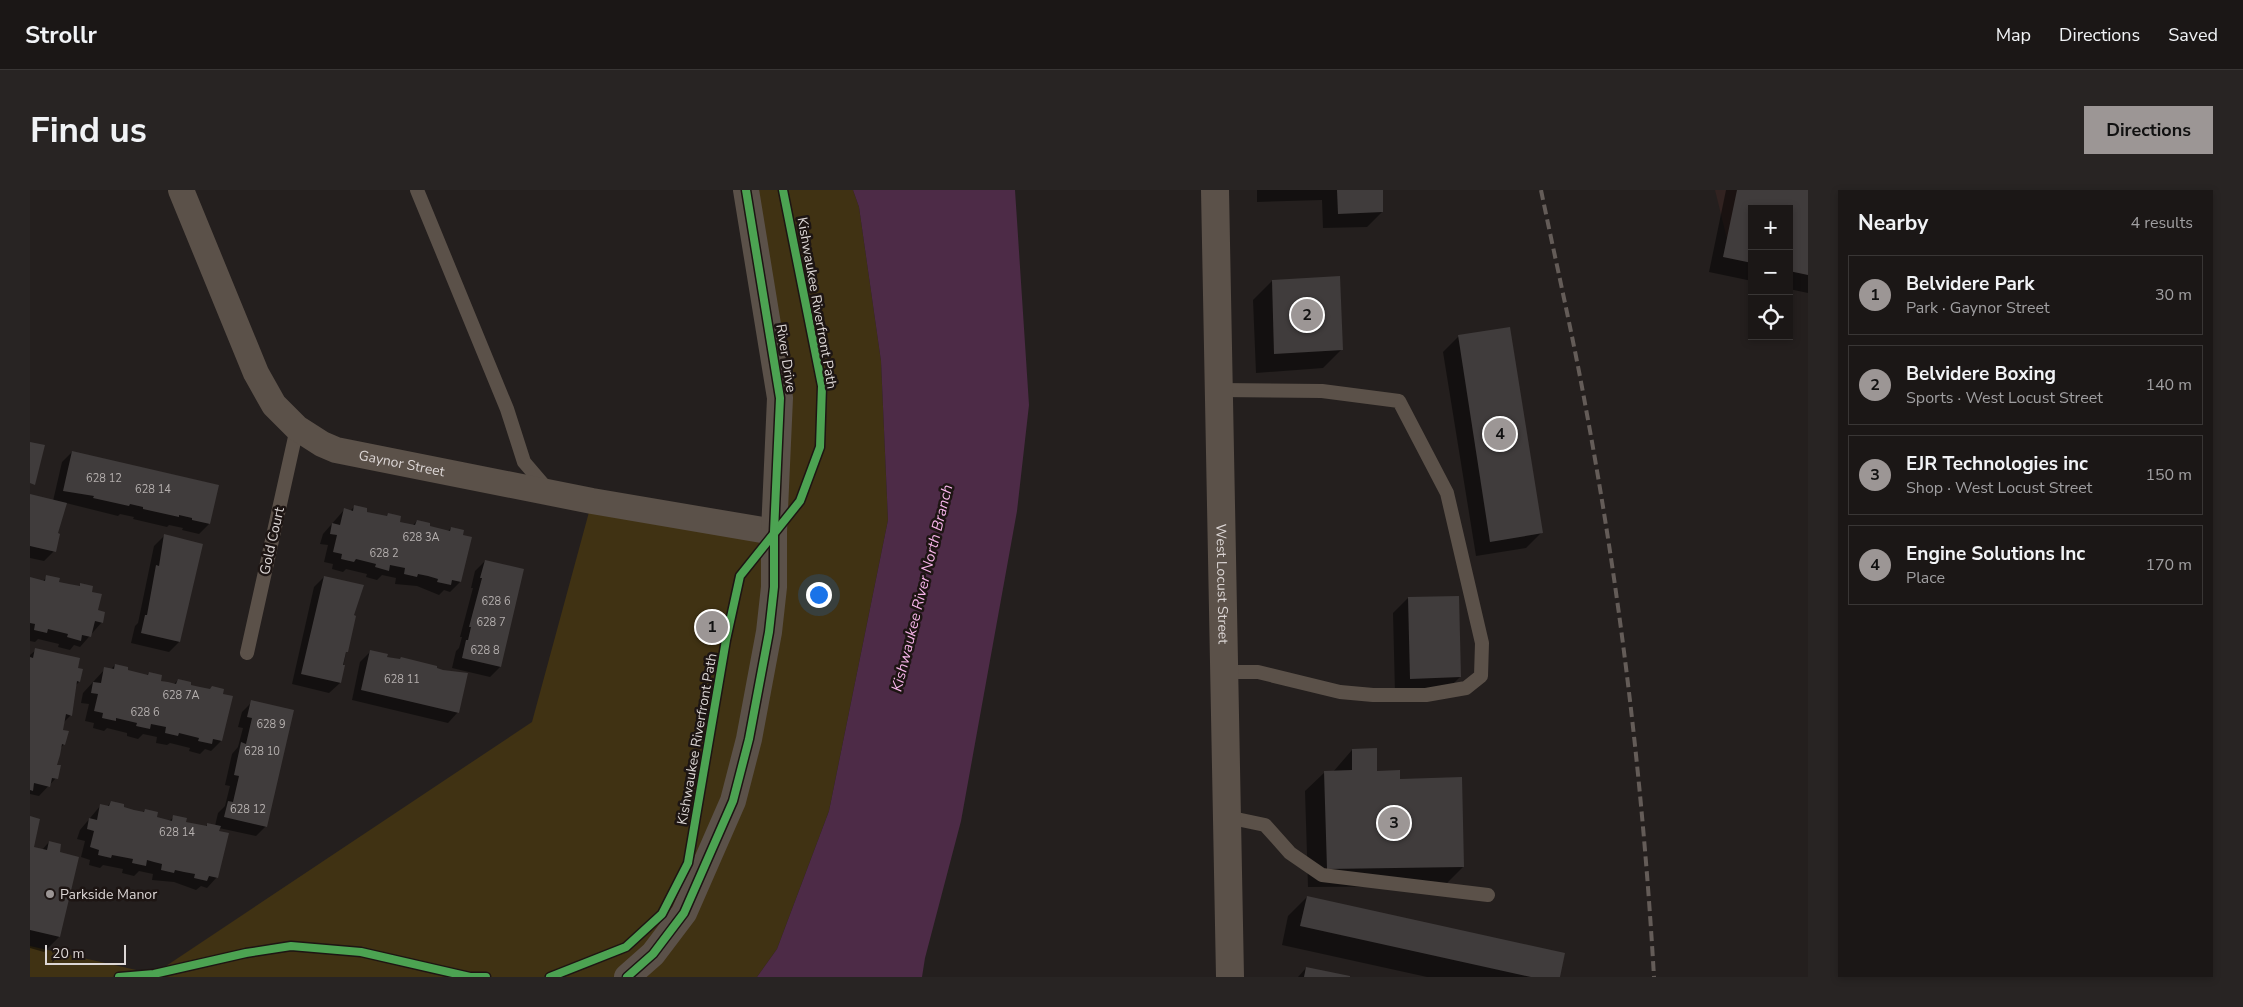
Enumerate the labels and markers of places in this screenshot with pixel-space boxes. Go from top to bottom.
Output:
pin: 2 [1291,296,1323,334]
pin: 4 [1484,415,1516,453]
pin: 1 [696,608,728,646]
pin: 3 [1378,804,1410,842]
place label: Parkside Manor [60,885,157,904]
marker: Parkside Manor [44,888,56,900]

